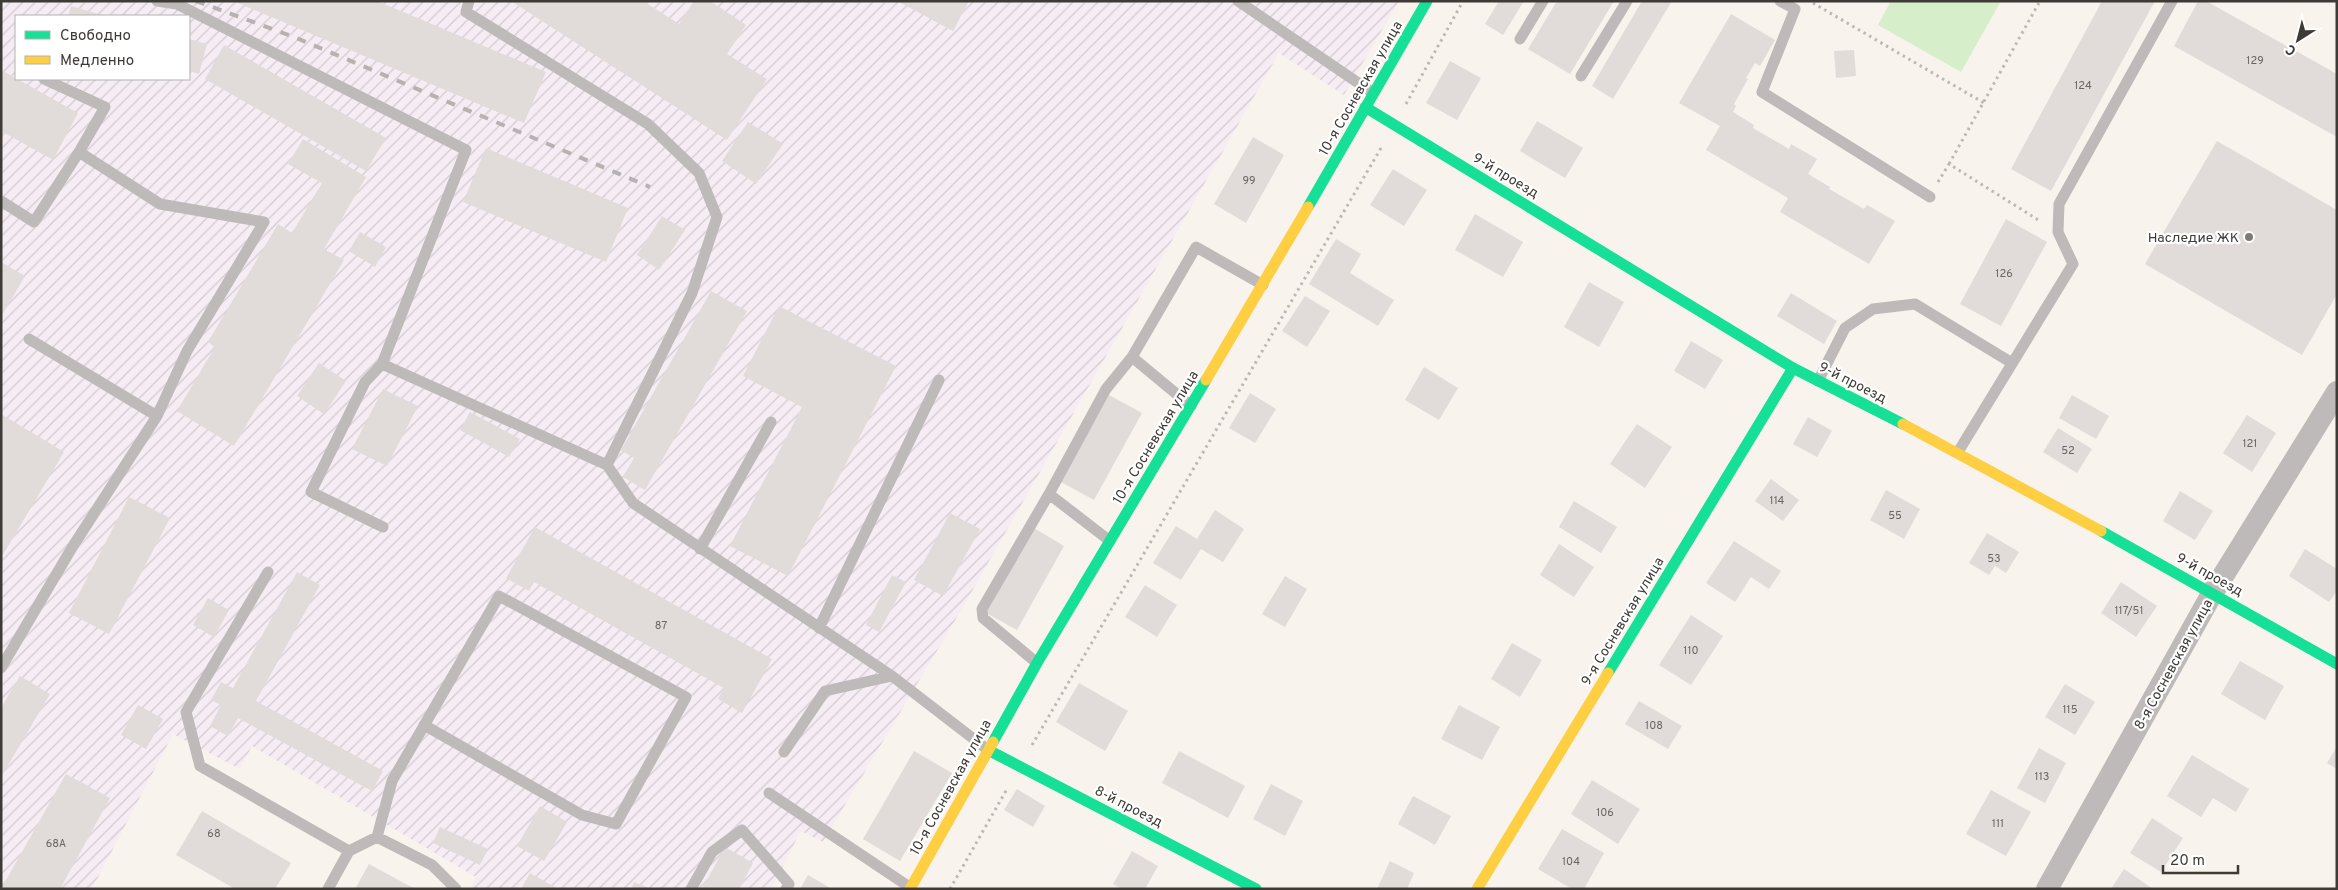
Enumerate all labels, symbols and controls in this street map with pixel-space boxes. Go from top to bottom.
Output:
legend [15,15,190,80]
north arrow [2273,15,2323,65]
street label: 10-я Сосневская улица [1316,18,1407,159]
text: Свободно [60,27,131,46]
text: С [2283,40,2300,59]
text: Медленно [60,52,134,71]
house number: 129 [2246,54,2264,68]
house number: 124 [2074,79,2092,93]
street label: 9-й проезд [1469,150,1541,203]
house number: 99 [1242,174,1256,188]
place label: Наследие ЖК [2148,230,2239,247]
marker: Наследие ЖК [2243,231,2255,243]
house number: 126 [1995,267,2013,281]
street label: 9-й проезд [1815,359,1889,408]
street label: 10-я Сосневская улица [1110,368,1203,507]
house number: 121 [2243,437,2257,451]
house number: 52 [2061,444,2075,458]
house number: 114 [1770,494,1785,508]
house number: 55 [1888,509,1902,523]
street label: 9-й проезд [2173,550,2246,601]
house number: 53 [1987,552,2001,566]
street label: 9-я Сосневская улица [1578,555,1668,689]
street label: 8-я Сосневская улица [2131,596,2217,733]
house number: 117/51 [2114,604,2144,618]
house number: 87 [655,619,667,633]
house number: 110 [1683,644,1699,658]
house number: 115 [2062,703,2078,717]
street label: 10-я Сосневская улица [907,717,996,859]
house number: 108 [1645,719,1663,733]
house number: 113 [2035,770,2049,784]
street label: 8-й проезд [1091,783,1165,832]
house number: 106 [1596,806,1614,820]
house number: 111 [1992,817,2004,831]
house number: 68 [207,827,221,841]
house number: 68А [46,837,66,851]
scale bar [2163,842,2238,874]
text: 20 m [2170,852,2205,871]
house number: 104 [1562,855,1580,869]

